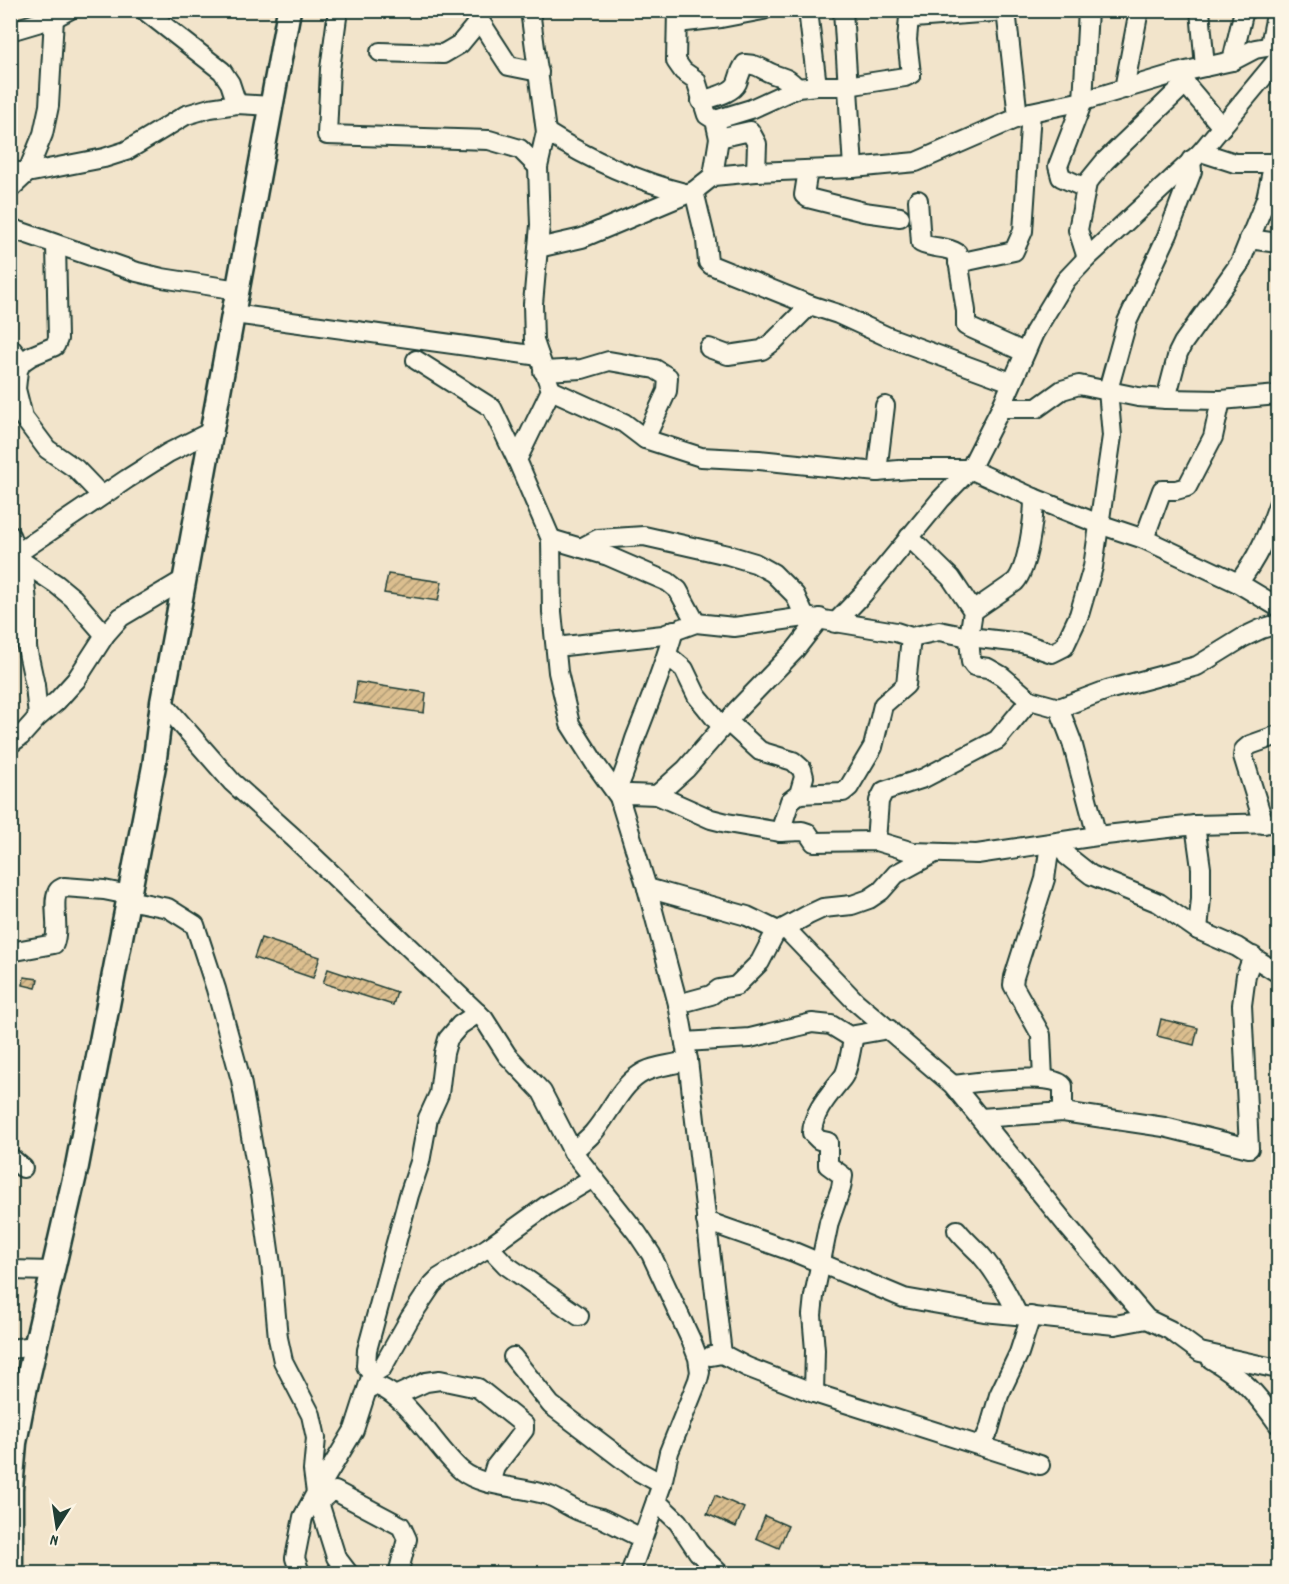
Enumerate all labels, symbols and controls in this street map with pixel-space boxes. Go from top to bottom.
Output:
north arrow [27,1497,87,1557]
text: N [48,1527,61,1551]

